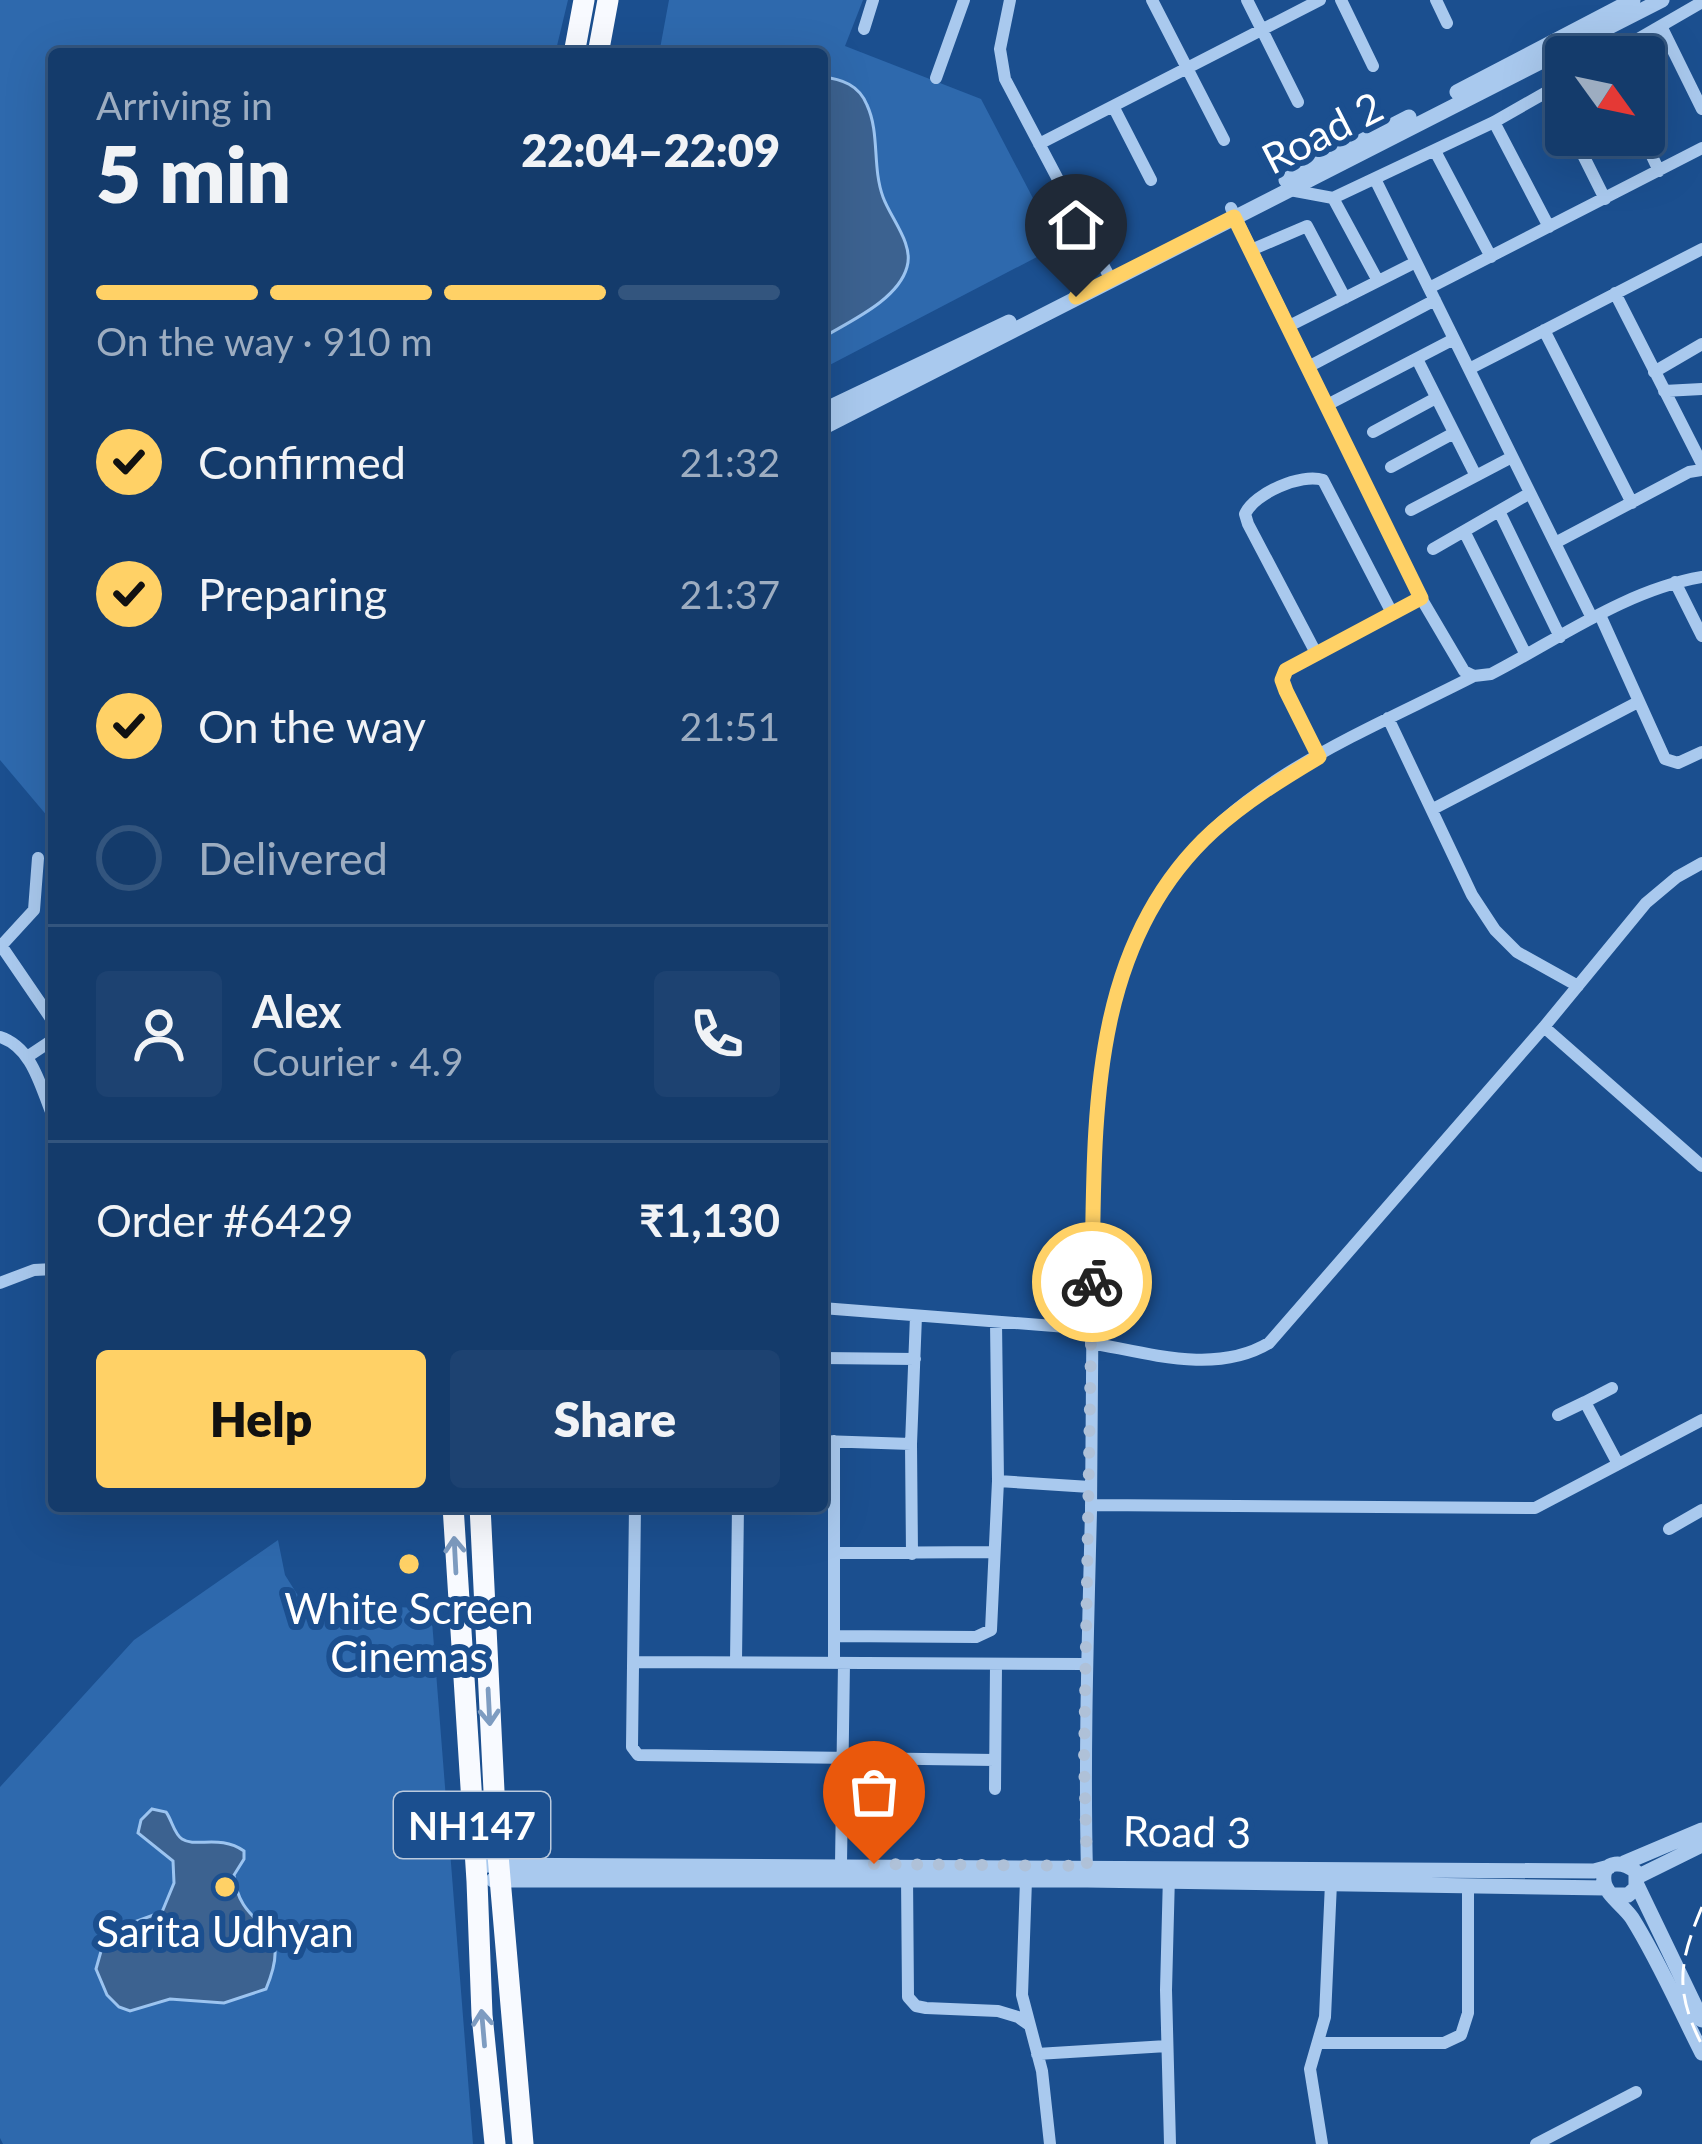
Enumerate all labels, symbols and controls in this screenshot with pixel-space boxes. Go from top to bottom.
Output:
north arrow [1545,36,1665,156]
map controls [1545,36,1665,156]
street label: Road 2 [1254,81,1390,183]
text: Arriving in [96,82,273,128]
text: 22:04–22:09 [521,123,780,177]
text: 5 min [96,126,291,220]
pin [1025,174,1127,297]
icon: home [1043,192,1109,258]
text: On the way · 910 m [96,318,433,364]
icon: check [96,429,162,495]
text: Confirmed [198,435,406,489]
text: 21:32 [680,439,780,485]
icon: check [96,561,162,627]
text: Preparing [198,567,387,621]
text: 21:37 [680,571,780,617]
icon: check [96,693,162,759]
text: On the way [198,699,426,753]
text: 21:51 [680,703,780,749]
text: Delivered [198,831,388,885]
button: person [96,971,222,1097]
button: phone [654,971,780,1097]
text: Alex [252,984,342,1038]
text: Courier · 4.9 [252,1038,464,1084]
text: Order #6429 [96,1193,354,1247]
text: ₹1,130 [639,1193,780,1247]
courier [1032,1222,1152,1342]
icon: bike [1059,1249,1125,1315]
button: Help [96,1350,426,1488]
button: Share [450,1350,780,1488]
one-way arrow [443,1536,466,1575]
marker: White Screen Cinemas [396,1551,422,1577]
place label: White Screen Cinemas [284,1583,534,1681]
one-way arrow [478,1687,501,1726]
pin [823,1741,925,1864]
icon: bag [841,1759,907,1825]
road number: NH147 [394,1792,550,1858]
street label: Road 3 [1122,1805,1252,1857]
marker: Sarita Udhyan [212,1874,238,1900]
place label: Sarita Udhyan [96,1906,354,1956]
one-way arrow [471,2009,494,2048]

